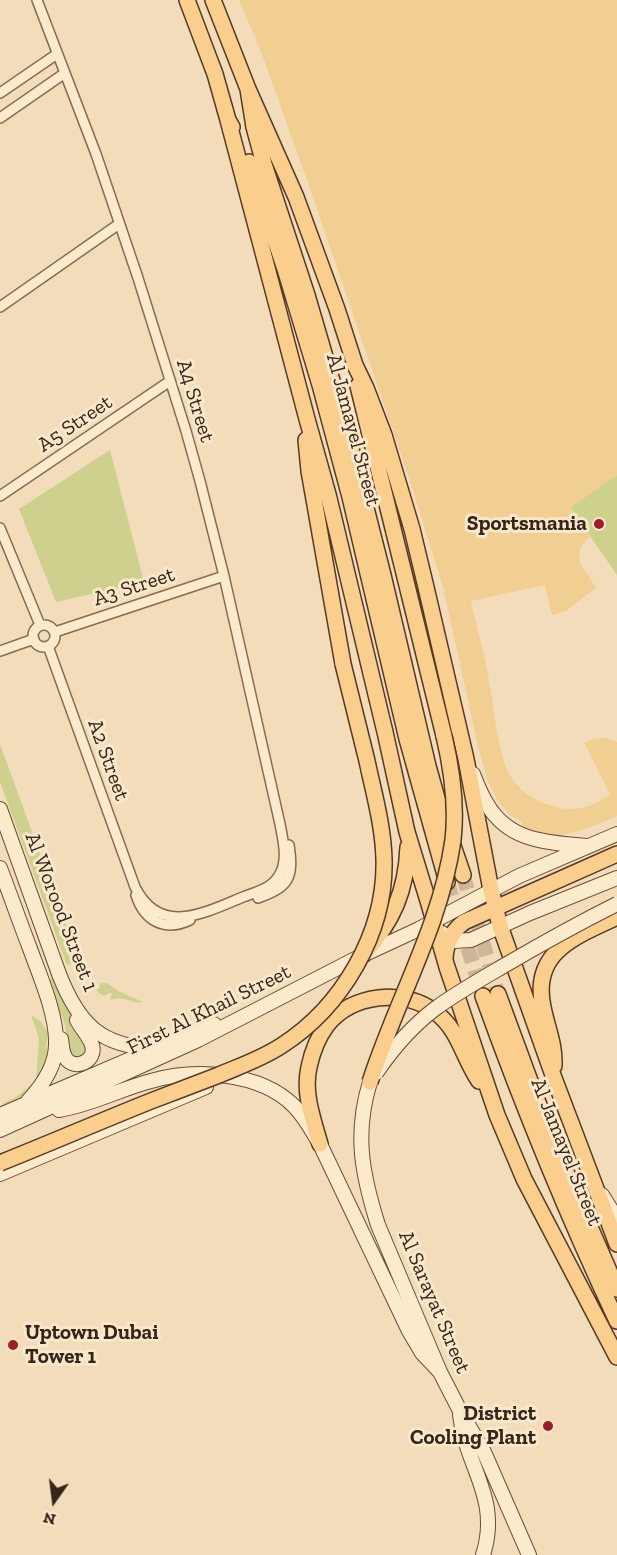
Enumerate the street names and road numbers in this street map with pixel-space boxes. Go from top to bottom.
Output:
street label: Al Jamayel Street [321,351,385,509]
street label: A4 Street [171,357,219,445]
street label: A5 Street [33,390,117,458]
street label: A3 Street [90,562,178,612]
street label: A2 Street [82,716,134,804]
street label: Al Worood Street 1 [19,829,103,995]
street label: First Al Khail Street [123,959,295,1061]
street label: Al Jamayel Street [525,1075,607,1229]
street label: Al Sarayat Street [393,1227,475,1377]

